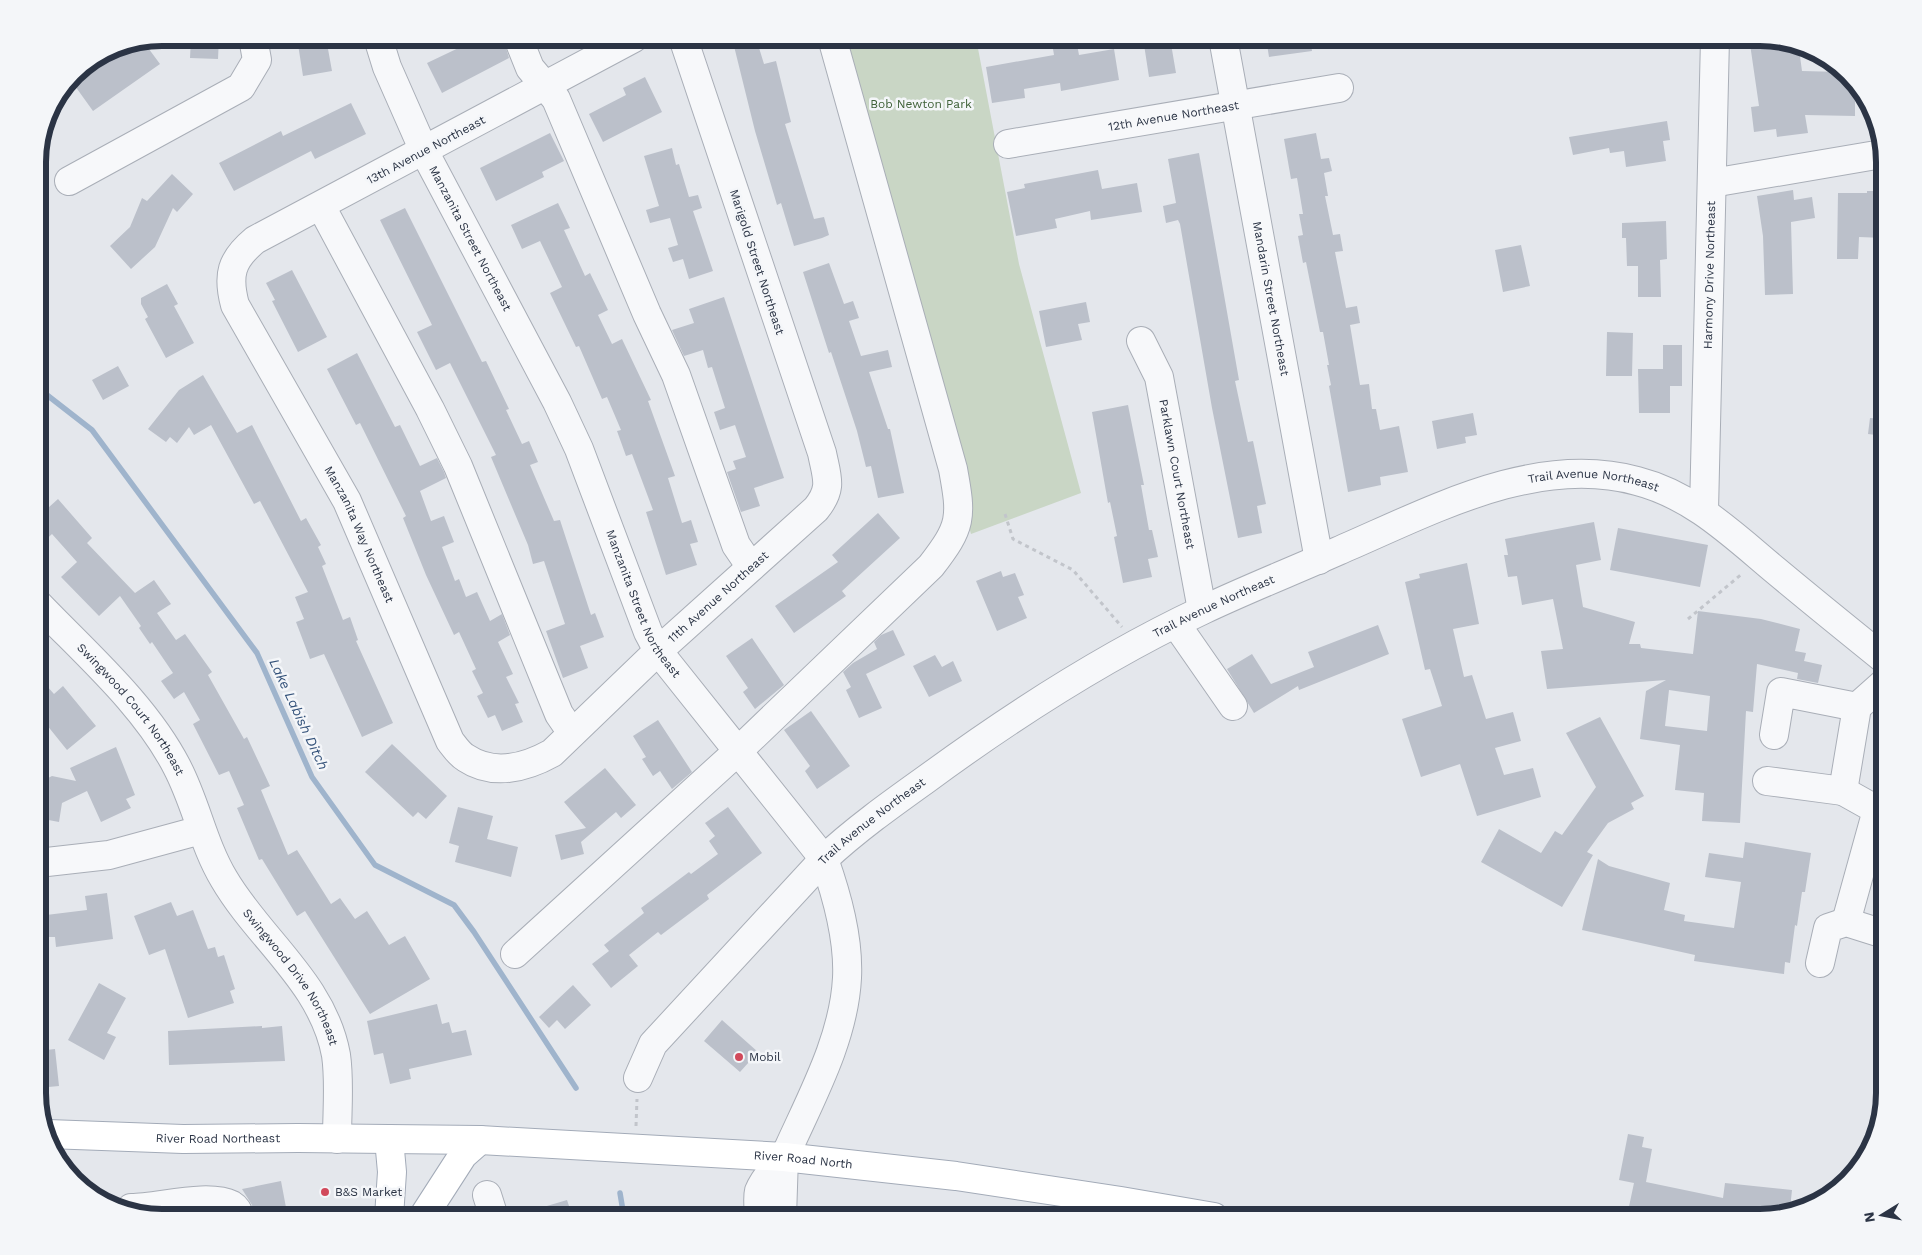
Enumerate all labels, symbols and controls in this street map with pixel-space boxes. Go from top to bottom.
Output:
park label: Bob Newton Park [870,97,972,111]
street label: 12th Avenue Northeast [1107,98,1240,134]
street label: 13th Avenue Northeast [364,113,488,187]
street label: Manzanita Street Northeast [426,163,514,313]
street label: Marigold Street Northeast [727,187,787,337]
street label: Harmony Drive Northeast [1701,201,1718,349]
street label: Mandarin Street Northeast [1250,220,1292,377]
street label: Parklawn Court Northeast [1156,398,1198,550]
street label: Manzanita Way Northeast [321,463,397,605]
street label: Trail Avenue Northeast [1527,467,1661,495]
street label: Manzanita Street Northeast [603,528,683,680]
street label: 11th Avenue Northeast [665,548,771,646]
street label: Trail Avenue Northeast [1150,572,1277,641]
street label: Swingwood Court Northeast [74,641,187,778]
water label: Lake Labish Ditch [266,656,332,772]
street label: Trail Avenue Northeast [815,775,928,868]
street label: Swingwood Drive Northeast [240,906,341,1047]
place label: Mobil [749,1050,781,1064]
marker: Mobil [733,1051,745,1063]
street label: River Road Northeast [155,1131,280,1146]
street label: River Road North [753,1148,853,1172]
place label: B&S Market [335,1185,402,1199]
marker: B&S Market [319,1186,331,1198]
north arrow [1857,1190,1907,1240]
text: N [1860,1211,1878,1224]

